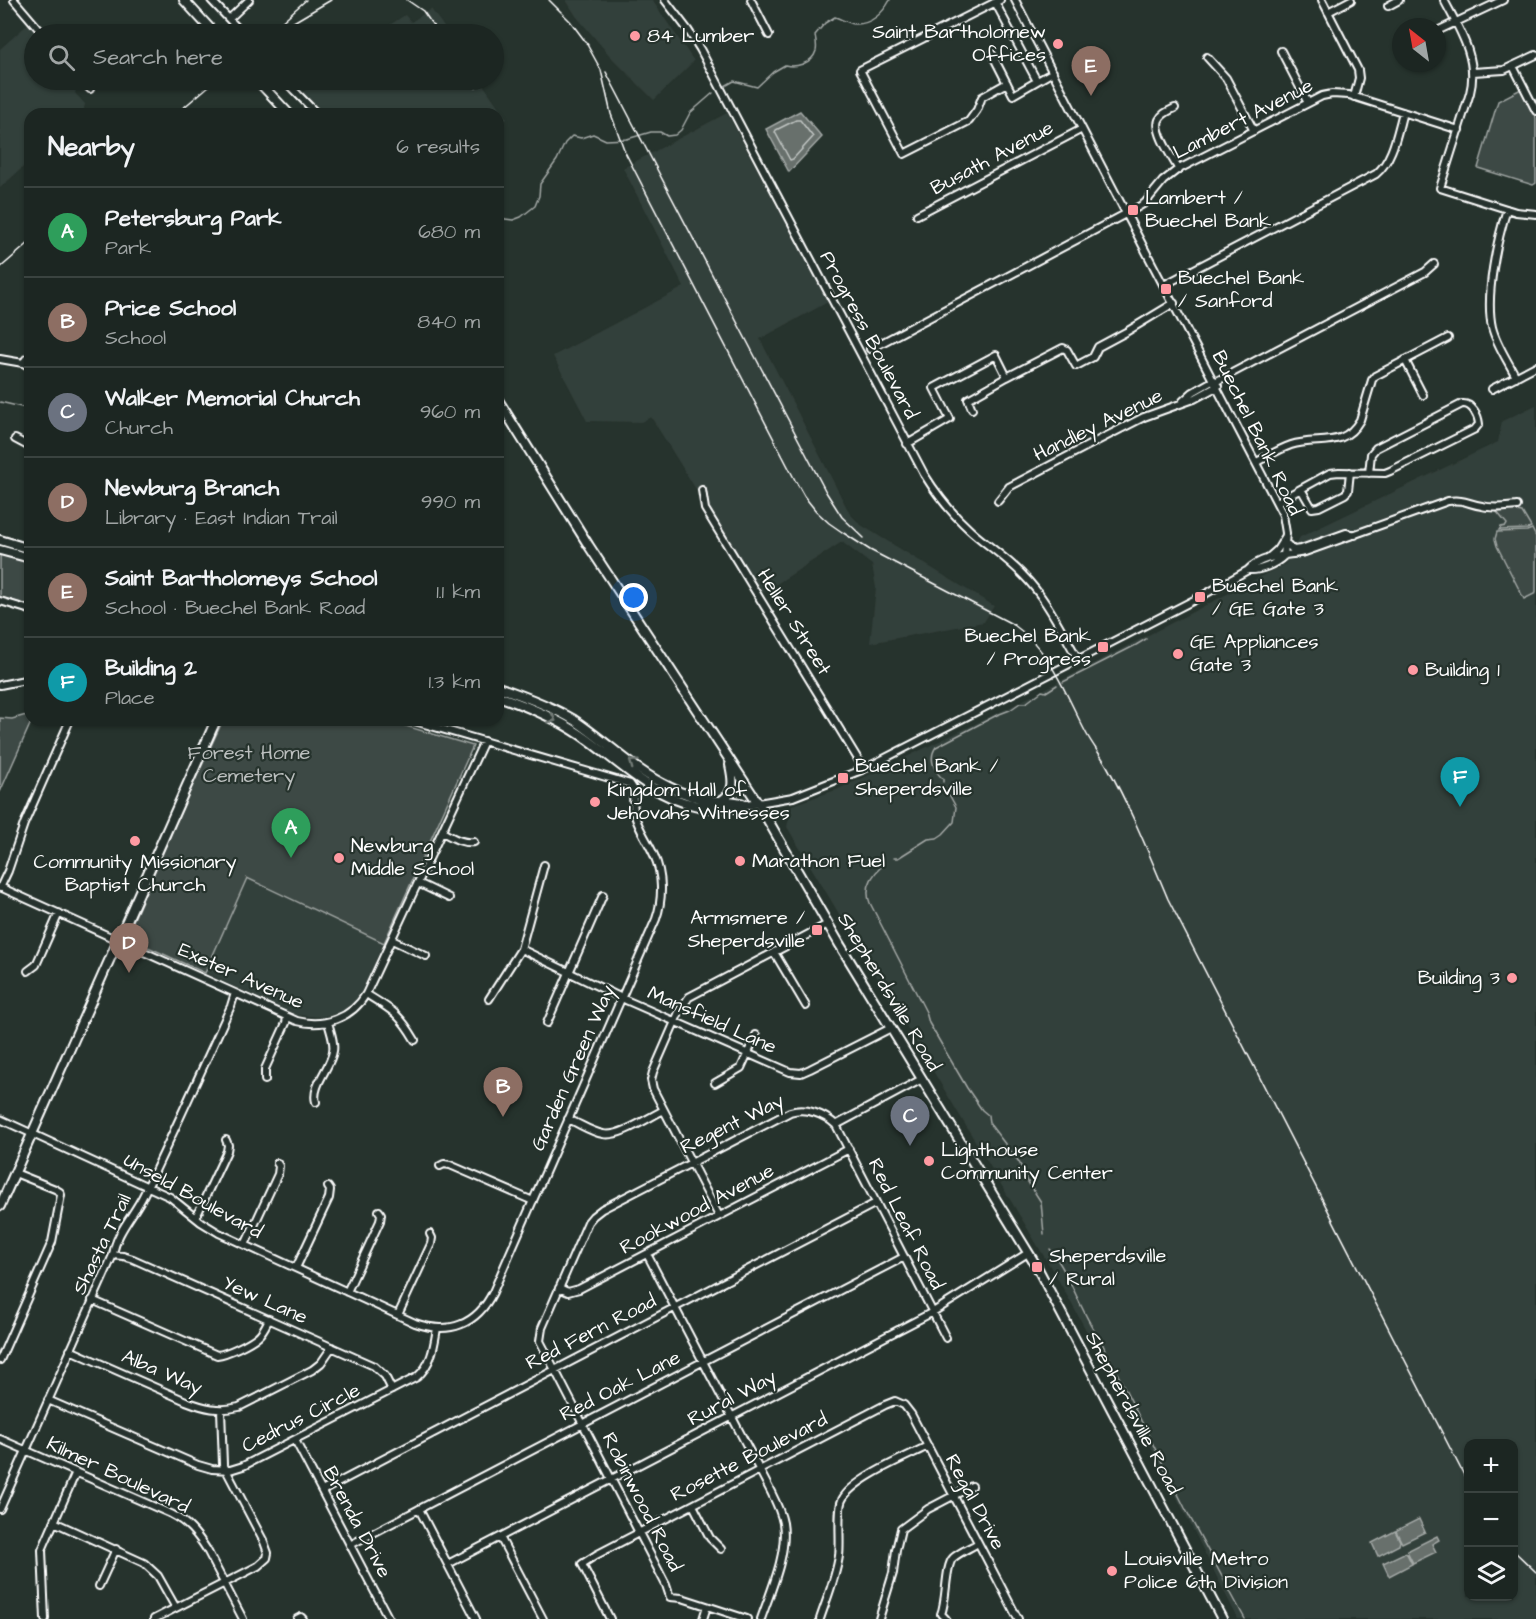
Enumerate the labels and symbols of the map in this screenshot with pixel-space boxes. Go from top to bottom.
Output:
place label: Saint Bartholomew Offices [872,18,1046,69]
north arrow [1392,18,1446,72]
place label: 84 Lumber [647,22,754,50]
marker: 84 Lumber [628,29,642,43]
marker: Saint Bartholomew Offices [1051,37,1065,51]
pin: E [1072,46,1110,96]
street label: Lambert Avenue [1168,72,1318,166]
street label: Busath Avenue [926,114,1059,202]
place label: Lambert / Buechel Bank [1145,184,1271,235]
marker: Lambert / Buechel Bank [1126,203,1140,217]
street label: Progress Boulevard [812,246,925,424]
place label: Buechel Bank / Sanford [1178,264,1304,315]
marker: Buechel Bank / Sanford [1159,282,1173,296]
street label: Buechel Bank Road [1205,346,1309,520]
street label: Handley Avenue [1029,382,1168,469]
street label: Heller Street [750,563,838,681]
place label: Buechel Bank / GE Gate 3 [1212,572,1338,623]
your location [619,583,648,612]
marker: Buechel Bank / GE Gate 3 [1193,590,1207,604]
place label: Buechel Bank / Progress [965,622,1091,674]
place label: GE Appliances Gate 3 [1190,628,1319,679]
marker: Buechel Bank / Progress [1096,640,1110,654]
marker: GE Appliances Gate 3 [1171,647,1185,661]
place label: Building 1 [1425,656,1500,685]
marker: Building 1 [1406,663,1420,677]
one-way arrow [546,711,557,723]
park label: Forest Home Cemetery [188,739,311,791]
place label: Buechel Bank / Sheperdsville [855,752,999,803]
pin: F [1440,758,1480,807]
one-way arrow [629,760,640,771]
marker: Buechel Bank / Sheperdsville [836,771,850,785]
place label: Kingdom Hall of Jehovahs Witnesses [607,776,790,827]
marker: Kingdom Hall of Jehovahs Witnesses [588,795,602,809]
pin: A [272,808,310,858]
place label: Newburg Middle School [351,832,474,883]
marker: Community Missionary Baptist Church [128,834,142,848]
place label: Marathon Fuel [752,847,885,875]
place label: Community Missionary Baptist Church [34,848,236,899]
marker: Newburg Middle School [332,851,346,865]
marker: Marathon Fuel [733,854,747,868]
place label: Armsmere / Sheperdsville [688,904,805,955]
street label: Shepherdsville Road [830,907,948,1077]
marker: Armsmere / Sheperdsville [810,923,824,937]
pin: D [110,924,148,973]
street label: Exeter Avenue [174,936,309,1016]
place label: Building 3 [1418,964,1500,993]
marker: Building 3 [1505,971,1519,985]
street label: Mansfield Lane [643,979,781,1061]
street label: Garden Green Way [524,981,623,1156]
pin: B [484,1068,522,1117]
street label: Regent Way [675,1087,789,1162]
pin: C [890,1096,930,1146]
place label: Lighthouse Community Center [941,1136,1113,1188]
street label: Unseld Boulevard [118,1146,268,1246]
street label: Red Leaf Road [861,1153,951,1295]
marker: Lighthouse Community Center [922,1154,936,1168]
street label: Rookwood Avenue [615,1156,779,1261]
street label: Shasta Trail [66,1189,138,1299]
place label: Sheperdsville / Rural [1049,1242,1167,1293]
marker: Sheperdsville / Rural [1030,1260,1044,1274]
street label: Yew Lane [218,1269,312,1331]
street label: Red Fern Road [521,1287,661,1377]
street label: Shepherdsville Road [1078,1326,1188,1500]
street label: Alba Way [117,1342,207,1402]
street label: Red Oak Lane [555,1343,685,1428]
street label: Rural Way [683,1363,782,1434]
street label: Cedrus Circle [237,1376,365,1460]
street label: Rosette Boulevard [666,1405,832,1509]
street label: Robinwood Road [595,1428,689,1576]
street label: Kilmer Boulevard [42,1430,194,1520]
street label: Regal Drive [937,1449,1012,1556]
street label: Brenda Drive [316,1461,398,1583]
place label: Louisville Metro Police 6th Division [1124,1545,1288,1596]
marker: Louisville Metro Police 6th Division [1105,1564,1119,1578]

